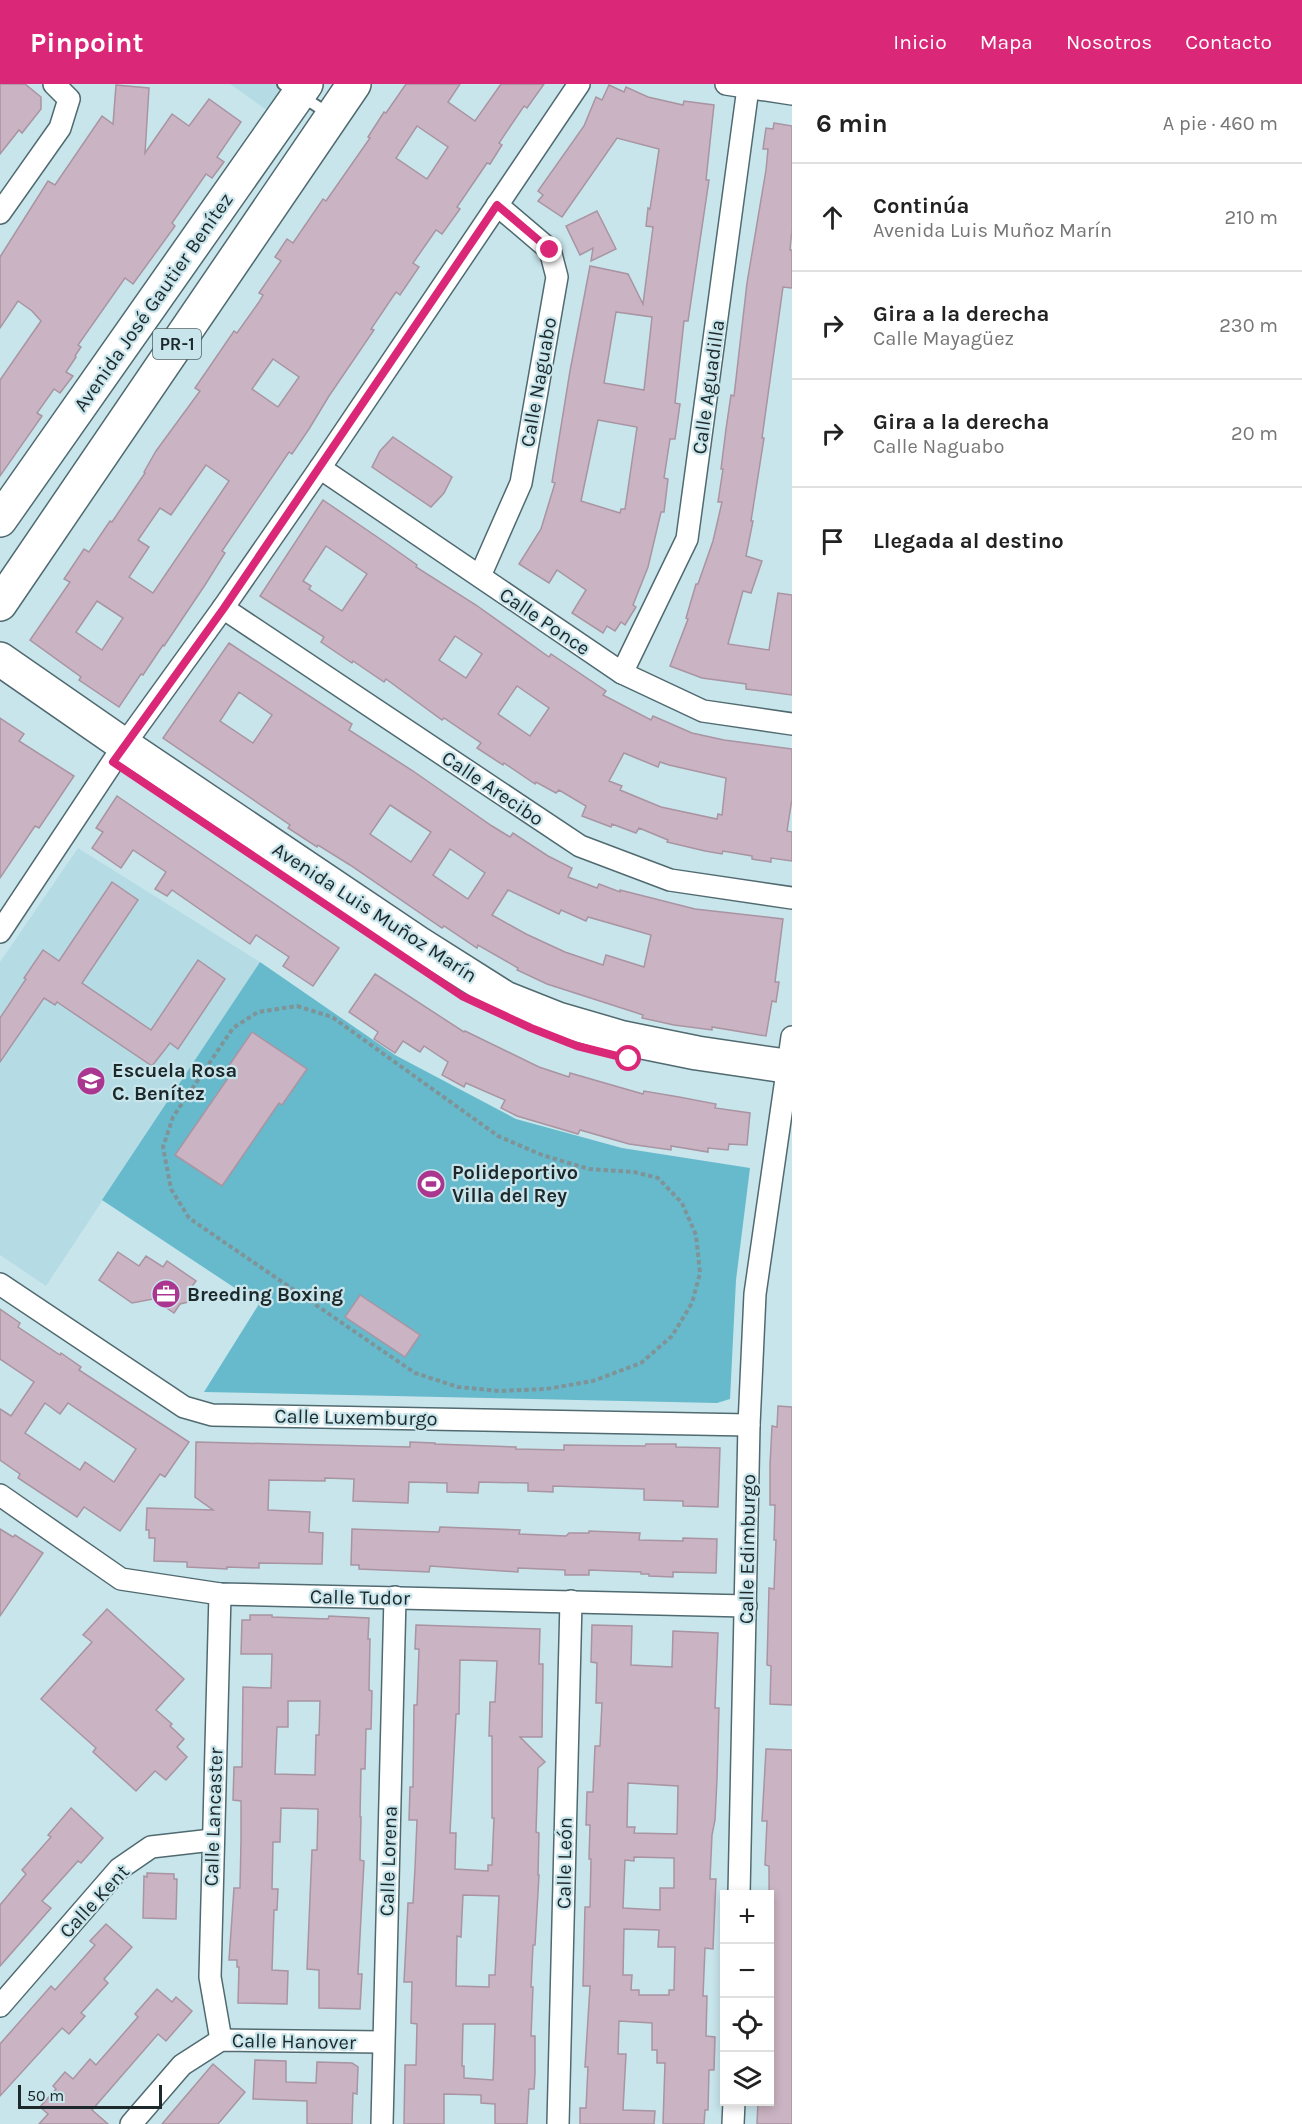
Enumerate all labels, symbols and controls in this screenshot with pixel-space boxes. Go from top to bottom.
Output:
text: Pinpoint [30,26,143,59]
text: Inicio [893,30,947,54]
text: Mapa [980,30,1033,54]
text: Nosotros [1066,30,1152,54]
text: Contacto [1185,30,1272,54]
text: 6 min [816,108,888,139]
text: A pie · 460 m [1163,112,1278,135]
street label: Avenida José Gautier Benítez [69,189,238,416]
text: Continúa [873,193,969,219]
icon: ahead [816,201,849,234]
text: 210 m [1224,206,1278,229]
text: Avenida Luis Muñoz Marín [873,219,1112,242]
route end [536,236,562,262]
text: Gira a la derecha [873,301,1049,327]
icon: right [816,309,849,342]
text: 230 m [1219,314,1278,337]
street label: Calle Naguabo [516,315,561,449]
street label: Calle Aguadilla [688,318,729,456]
text: Calle Mayagüez [873,327,1014,350]
road number: PR-1 [153,329,201,359]
text: Gira a la derecha [873,409,1049,435]
icon: right [816,417,849,450]
text: 20 m [1231,422,1278,445]
text: Calle Naguabo [873,435,1004,458]
icon: arrive [816,525,849,558]
text: Llegada al destino [873,528,1064,554]
street label: Calle Ponce [495,583,594,660]
street label: Calle Arecibo [438,746,548,831]
street label: Avenida Luis Muñoz Marín [268,838,481,987]
route start [615,1045,641,1071]
place label: Escuela Rosa C. Benítez [112,1059,237,1105]
school or university icon: Escuela Rosa C. Benítez [75,1065,107,1097]
place label: Polideportivo Villa del Rey [452,1161,578,1207]
sports icon: Polideportivo Villa del Rey [415,1168,447,1200]
office icon: Breeding Boxing [150,1278,182,1310]
place label: Breeding Boxing [187,1283,343,1306]
street label: Calle Luxemburgo [274,1405,438,1430]
street label: Calle Edimburgo [735,1474,760,1624]
street label: Calle Tudor [310,1585,411,1610]
street label: Calle Lancaster [200,1746,227,1887]
street label: Calle Lorena [375,1805,402,1917]
street label: Calle León [552,1817,577,1909]
street label: Calle Kent [55,1860,134,1943]
map controls [720,1890,774,2106]
button: + [720,1890,774,1944]
button: − [720,1944,774,1998]
button: locate [720,1998,774,2052]
street label: Calle Hanover [232,2029,357,2054]
button: layers [720,2052,774,2106]
scale bar [18,2082,162,2110]
text: 50 m [27,2086,64,2105]

